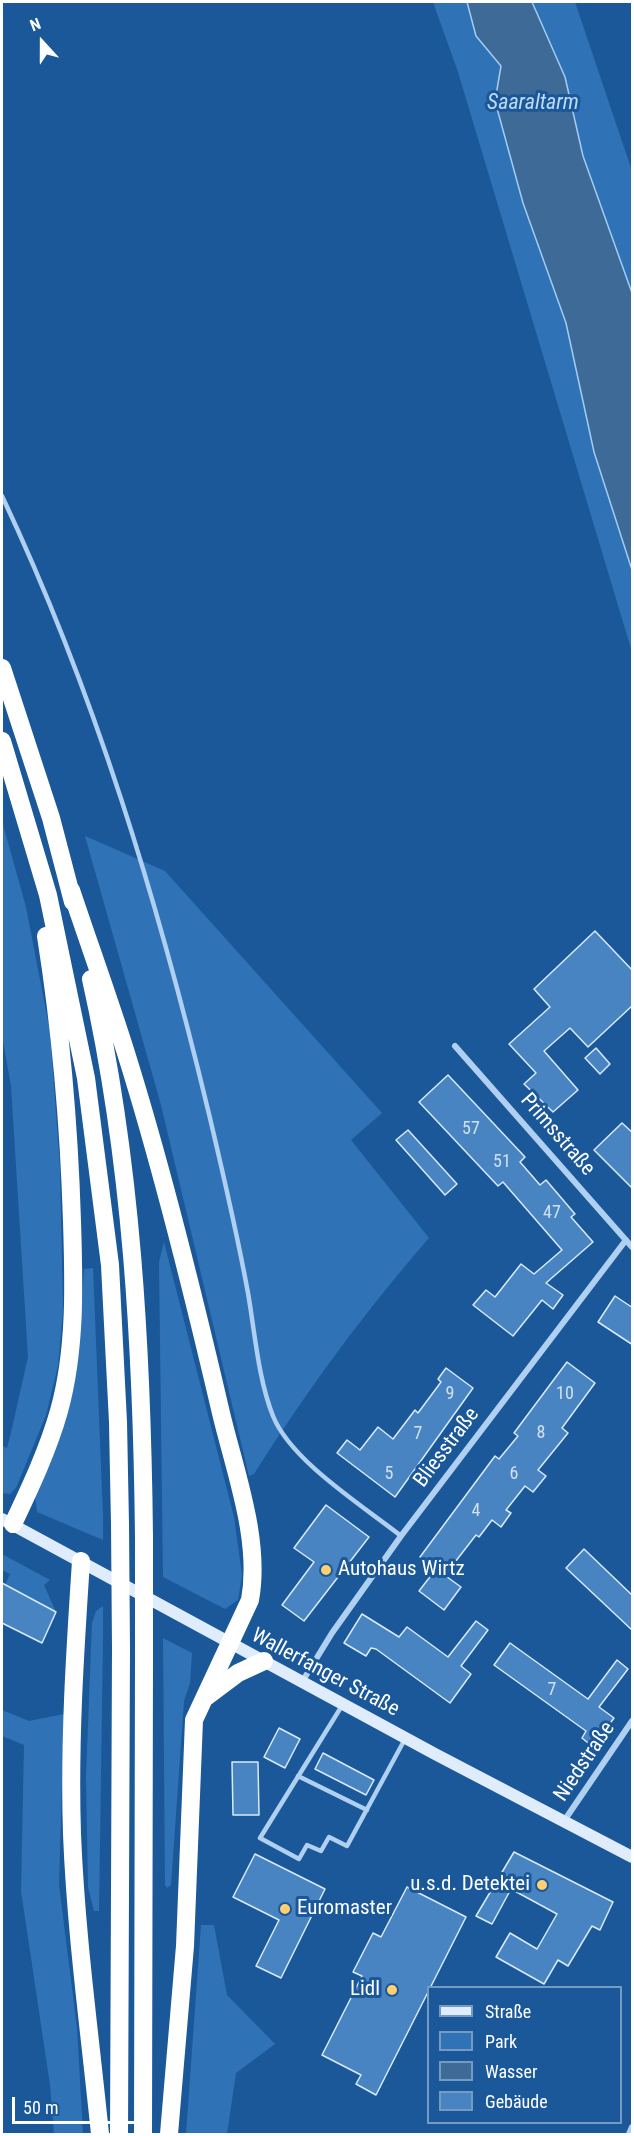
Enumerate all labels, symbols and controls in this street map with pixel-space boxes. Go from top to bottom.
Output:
north arrow [12,12,72,72]
text: N [27,14,43,35]
water label: Saaraltarm [487,90,579,116]
street label: Primsstraße [514,1089,600,1181]
house number: 57 [462,1118,480,1140]
house number: 51 [493,1151,511,1173]
house number: 47 [543,1202,561,1224]
house number: 9 [446,1383,454,1405]
house number: 10 [556,1383,574,1405]
street label: Bliesstraße [409,1403,485,1493]
house number: 8 [537,1422,545,1444]
house number: 7 [414,1423,422,1445]
house number: 5 [385,1463,393,1485]
house number: 6 [510,1463,518,1485]
house number: 4 [472,1500,480,1522]
place label: Autohaus Wirtz [338,1557,465,1583]
marker: Autohaus Wirtz [319,1563,333,1577]
street label: Wallerfanger Straße [247,1623,403,1723]
house number: 7 [548,1679,556,1701]
street label: Niedstraße [549,1717,621,1807]
place label: u.s.d. Detektei [410,1872,530,1898]
marker: u.s.d. Detektei [535,1878,549,1892]
place label: Euromaster [297,1896,392,1922]
marker: Euromaster [278,1902,292,1916]
place label: Lidl [350,1977,380,2003]
marker: Lidl [385,1983,399,1997]
legend [427,1986,622,2124]
text: Straße [485,2001,531,2022]
text: Park [485,2031,517,2052]
text: Wasser [485,2061,537,2082]
scale bar [15,2085,146,2123]
text: Gebäude [485,2091,548,2112]
text: 50 m [23,2097,58,2118]

